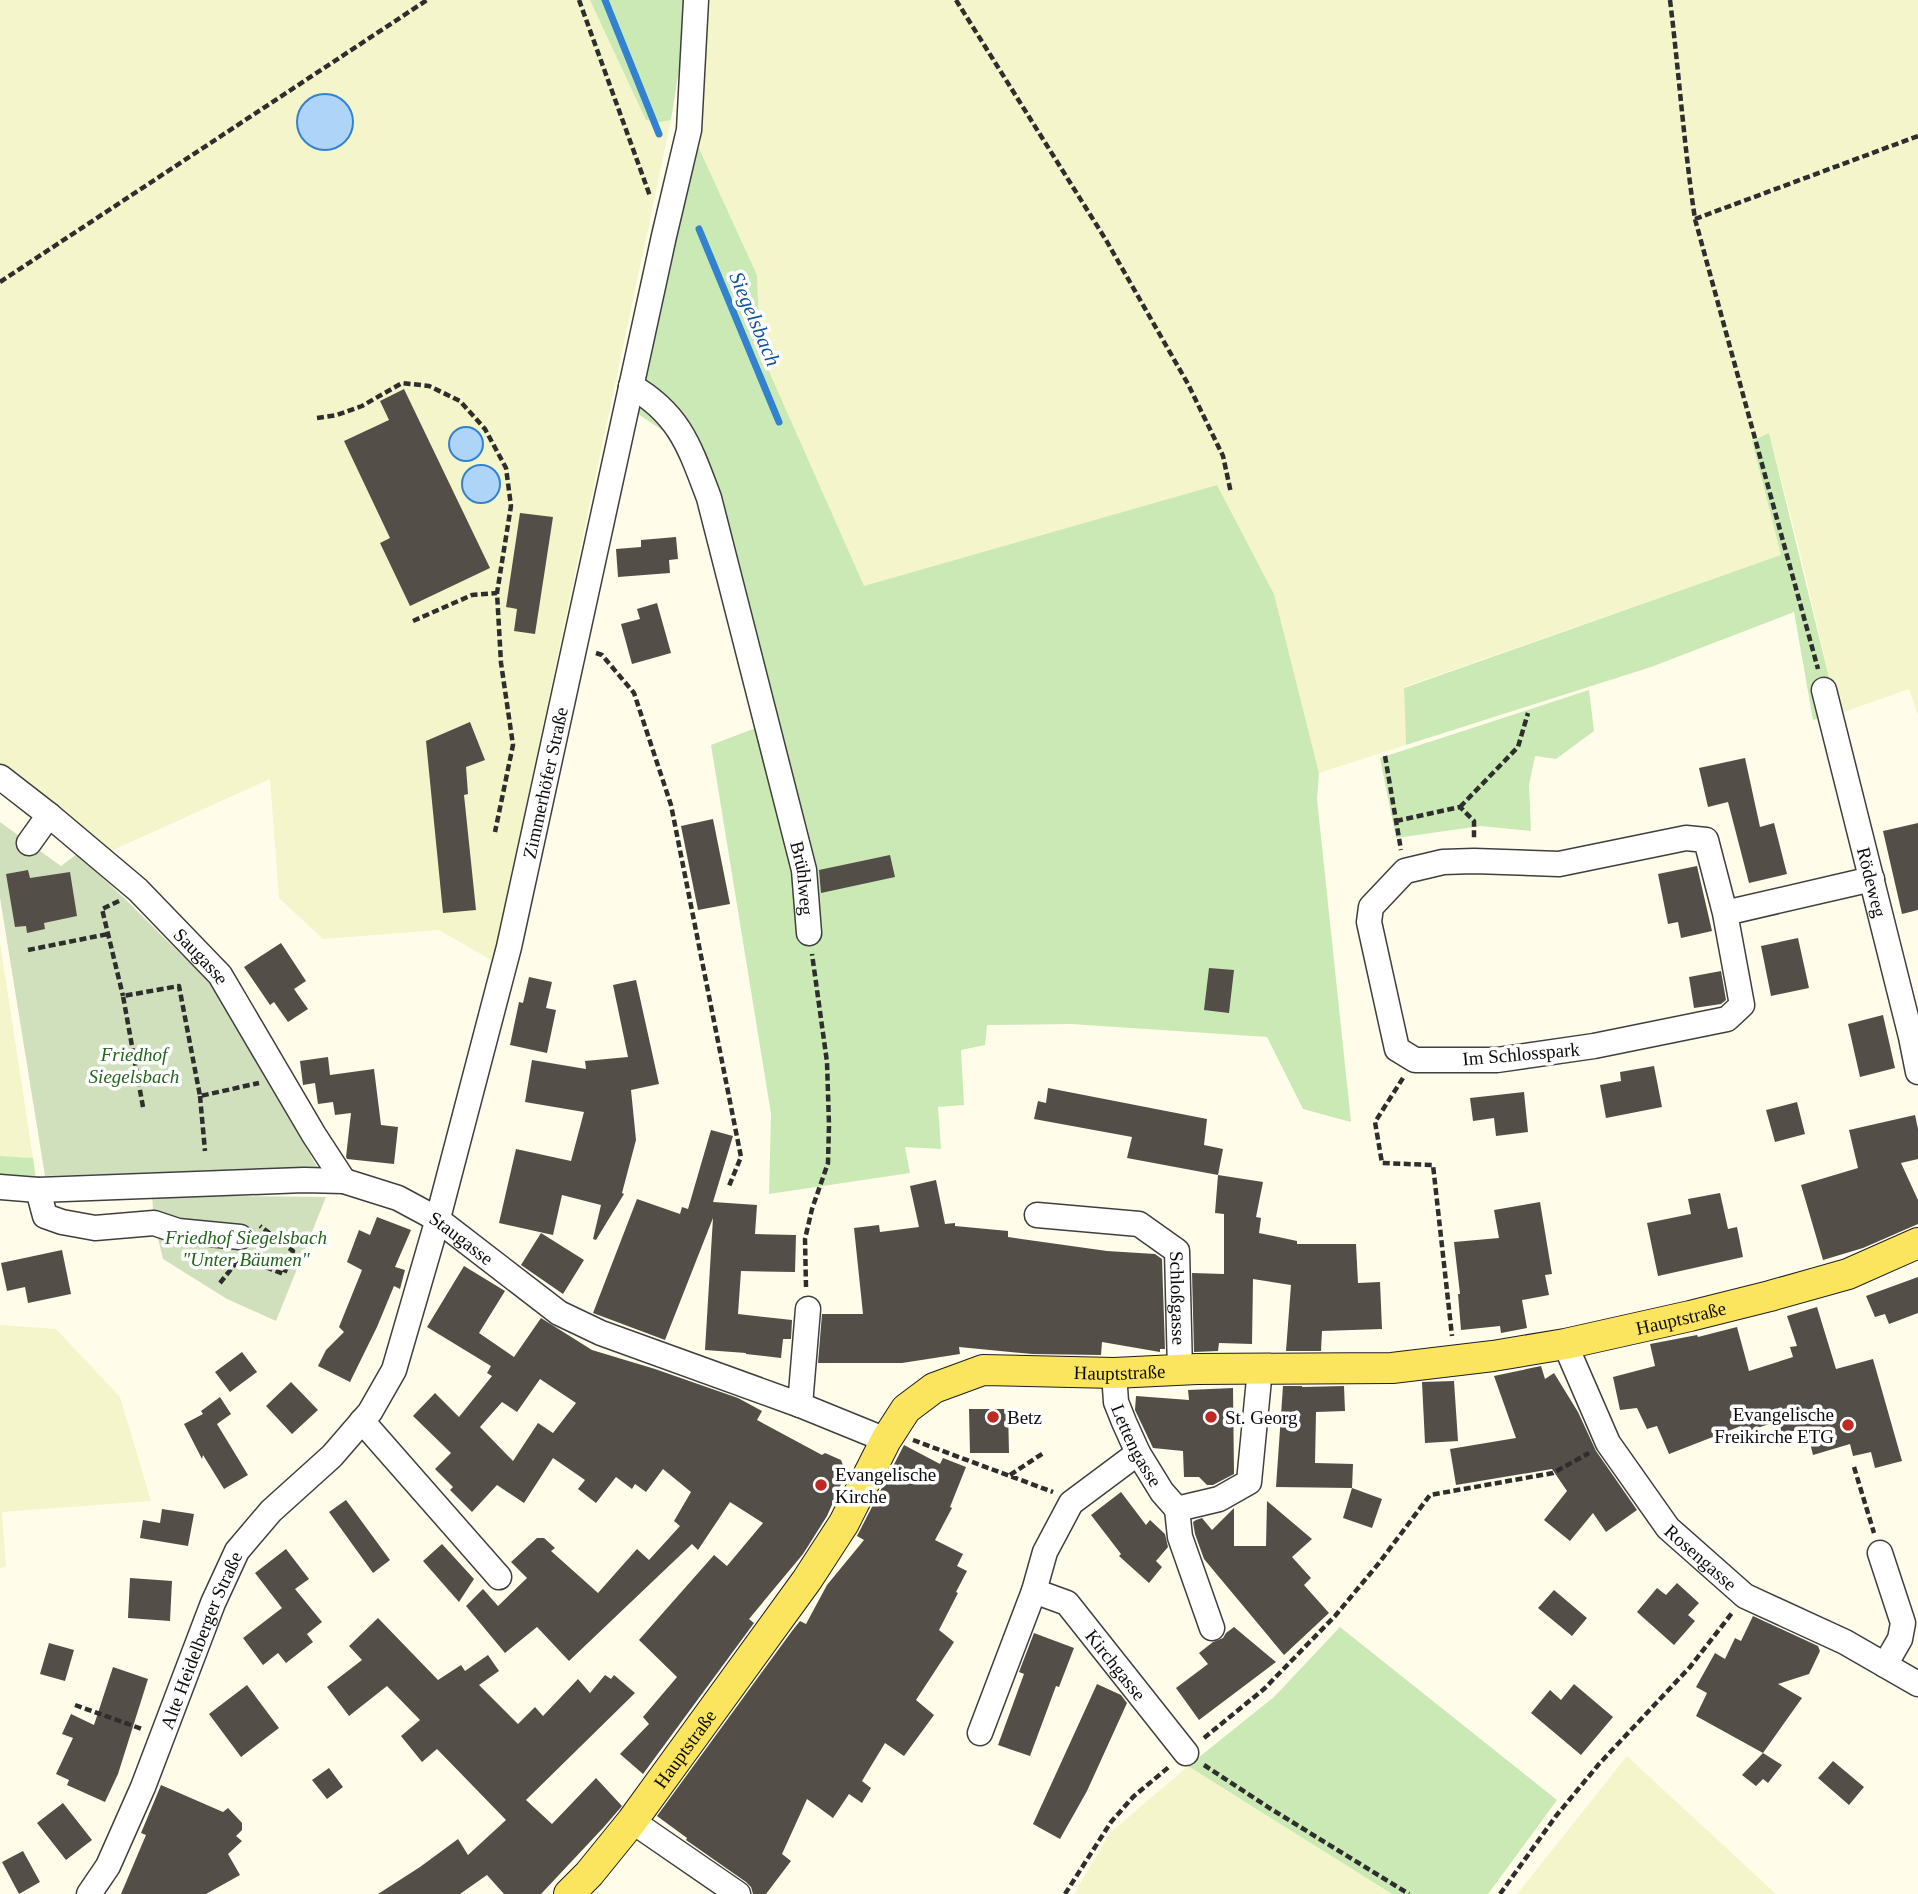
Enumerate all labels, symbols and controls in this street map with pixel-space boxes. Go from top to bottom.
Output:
water label: Siegelsbach [724,268,786,370]
street label: Zimmerhöfer Straße [518,705,572,861]
street label: Brühlweg [787,839,818,917]
street label: Rödeweg [1853,845,1891,920]
street label: Saugasse [170,924,233,988]
street label: Im Schlosspark [1461,1038,1581,1070]
park label: Friedhof Siegelsbach [89,1044,179,1087]
street label: Staugasse [426,1207,497,1269]
park label: Friedhof Siegelsbach "Unter Bäumen" [164,1227,327,1270]
street label: Schloßgasse [1167,1251,1190,1345]
street label: Hauptstraße [1634,1297,1728,1338]
street label: Hauptstraße [1073,1360,1166,1384]
street label: Lettengasse [1107,1401,1166,1490]
place label: Evangelische Freikirche ETG [1714,1404,1834,1447]
place label: Betz [1007,1407,1042,1428]
place label: St. Georg [1225,1407,1298,1428]
marker: Betz [985,1409,1001,1425]
marker: St. Georg [1203,1409,1219,1425]
marker: Evangelische Freikirche ETG [1840,1417,1856,1433]
place label: Evangelische Kirche [835,1464,936,1507]
marker: Evangelische Kirche [813,1477,829,1493]
street label: Rosengasse [1661,1520,1741,1594]
street label: Alte Heidelberger Straße [156,1548,246,1732]
street label: Kirchgasse [1082,1625,1151,1704]
street label: Hauptstraße [649,1705,720,1792]

